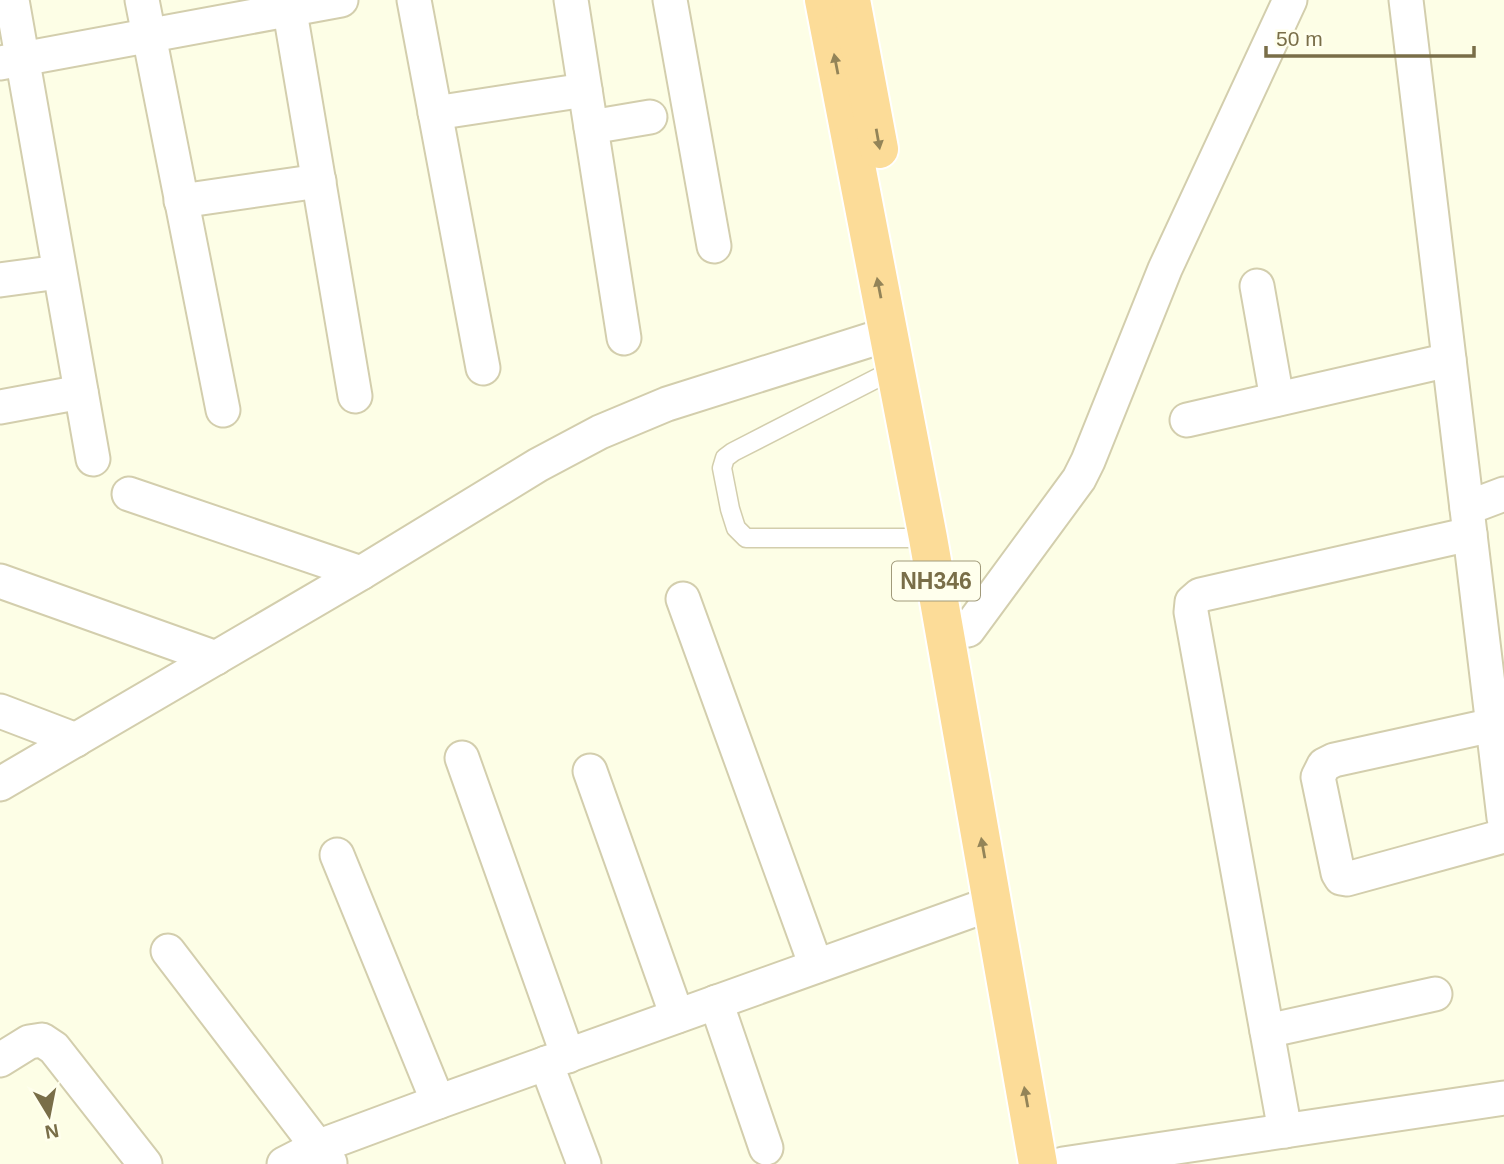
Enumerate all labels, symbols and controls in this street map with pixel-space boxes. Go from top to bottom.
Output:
scale bar [1266,14,1474,58]
text: 50 m [1276,27,1323,50]
one-way arrow [830,53,841,75]
one-way arrow [872,128,883,150]
one-way arrow [874,276,885,298]
road number: NH346 [892,562,980,600]
one-way arrow [977,837,988,859]
north arrow [14,1080,84,1150]
one-way arrow [1020,1086,1031,1108]
text: N [43,1120,60,1143]

